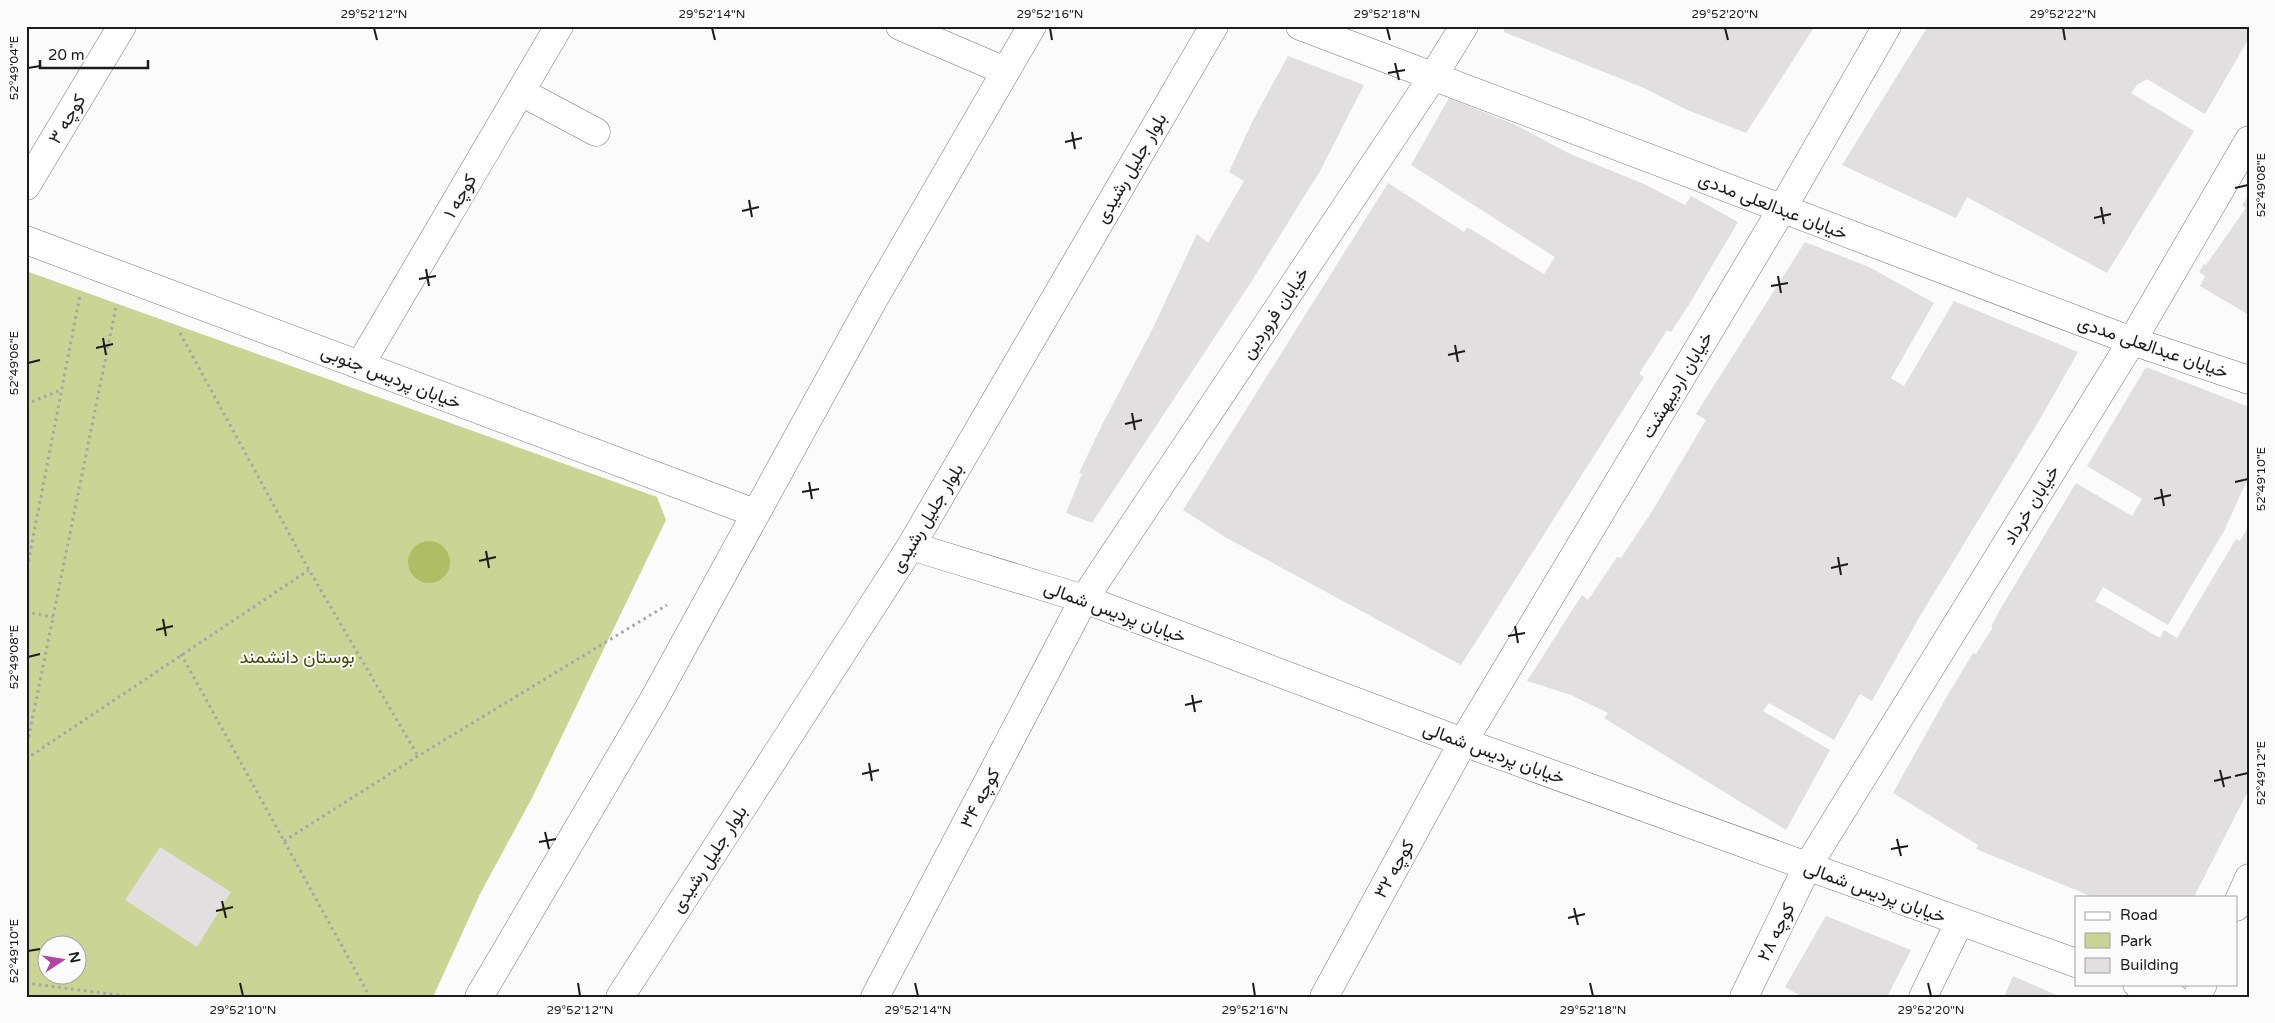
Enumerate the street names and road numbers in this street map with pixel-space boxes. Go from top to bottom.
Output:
street label: کوچه ۳ [44,90,91,148]
street label: بلوار جلیل رشیدی [1091,109,1171,227]
street label: خیابان عبدالعلی مددی [1695,167,1851,245]
street label: کوچه ۱ [439,170,482,222]
street label: خیابان فروردین [1236,263,1314,363]
street label: خیابان عبدالعلی مددی [2075,311,2231,383]
street label: خیابان اردیبهشت [1637,328,1717,442]
street label: خیابان پردیس جنوبی [318,340,464,415]
street label: بلوار جلیل رشیدی [886,459,968,577]
street label: خیابان خرداد [1998,461,2064,549]
street label: خیابان پردیس شمالی [1041,576,1189,649]
street label: خیابان پردیس شمالی [1420,717,1568,790]
street label: کوچه ۳۴ [955,764,1006,832]
street label: بلوار جلیل رشیدی [666,801,752,917]
street label: کوچه ۳۲ [1369,836,1420,903]
street label: خیابان پردیس شمالی [1801,856,1949,929]
street label: کوچه ۲۸ [1752,899,1800,965]

